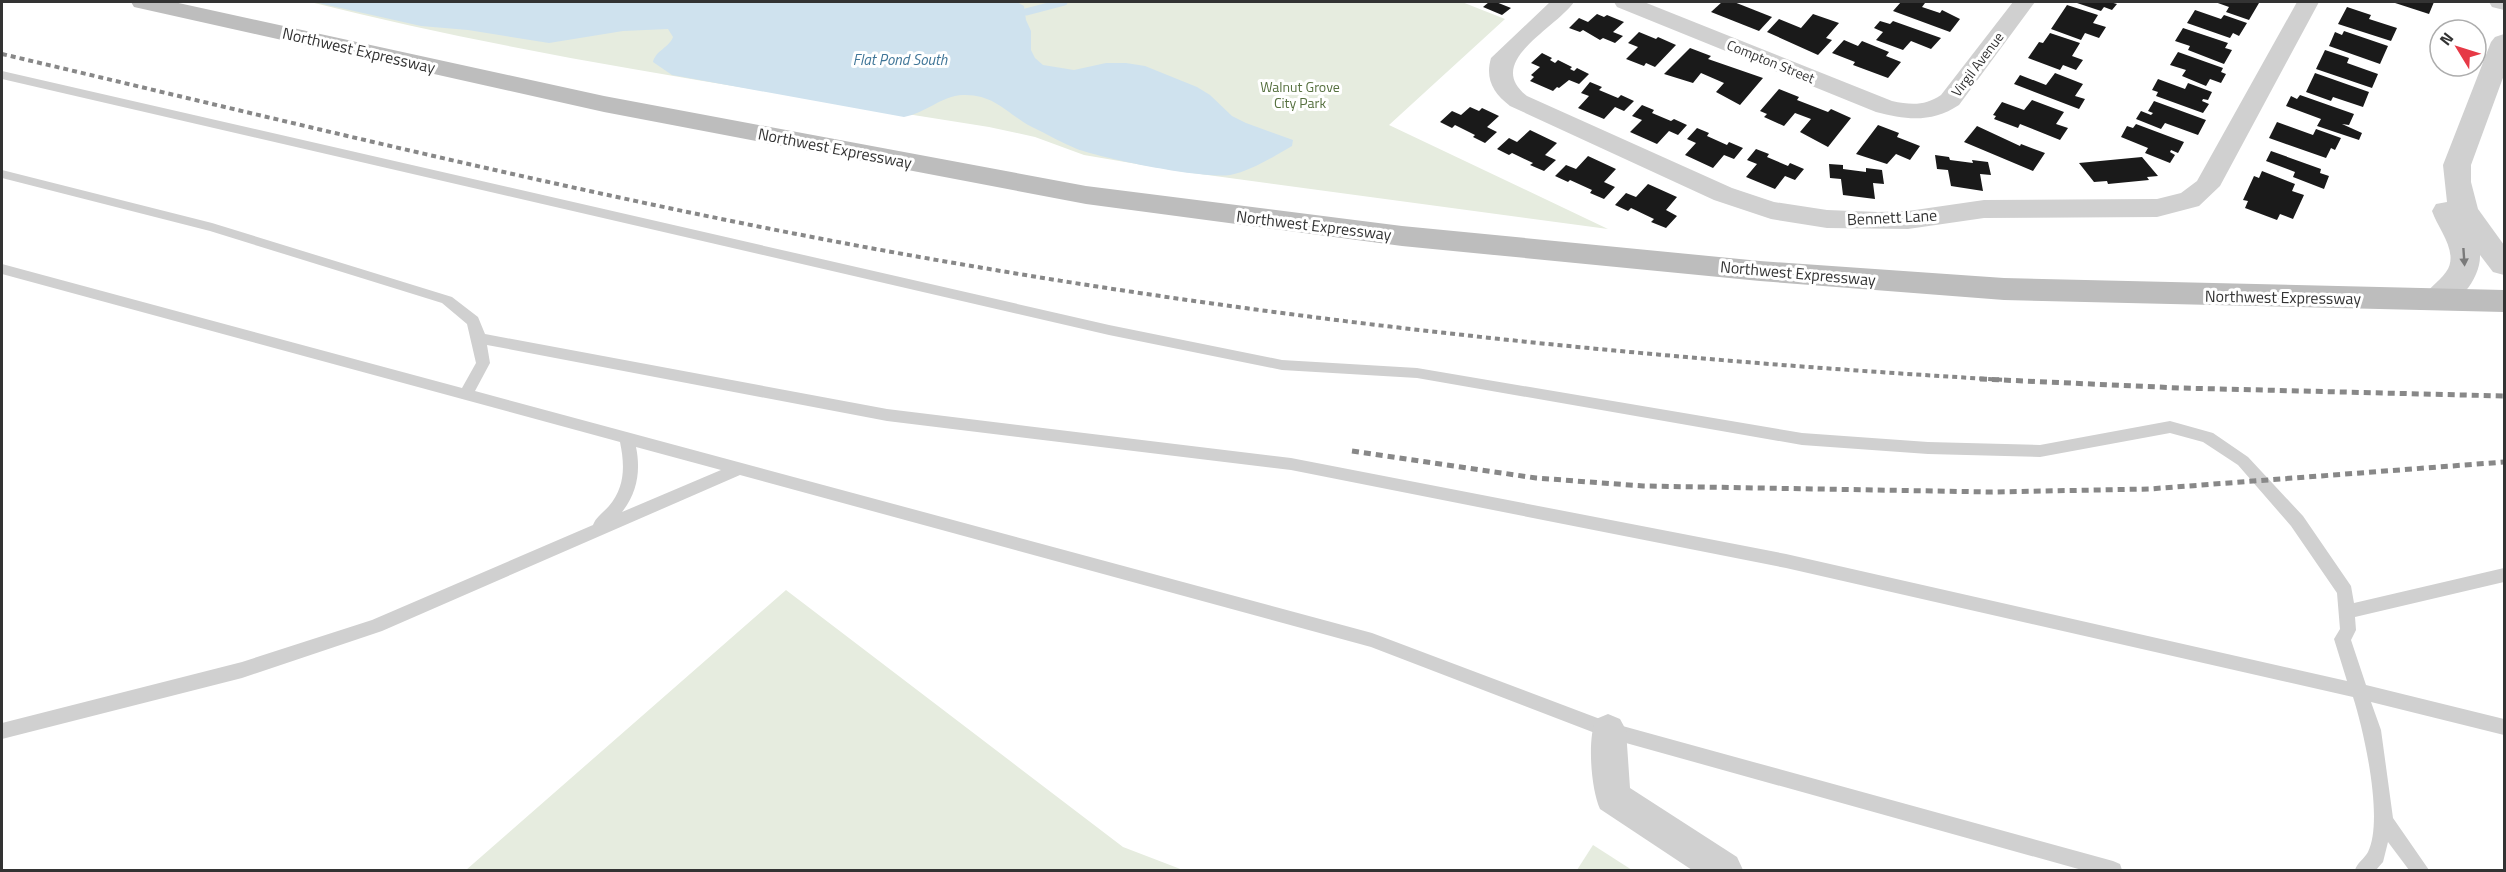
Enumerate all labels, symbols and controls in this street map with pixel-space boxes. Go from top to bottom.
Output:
north arrow [2428,18,2488,78]
street label: Northwest Expressway [280,21,438,79]
street label: Virgil Avenue [1946,27,2008,101]
text: N [2433,27,2459,51]
street label: Compton Street [1724,34,1818,88]
water label: Flat Pond South [853,48,948,71]
park label: Walnut Grove City Park [1260,76,1340,113]
street label: Northwest Expressway [756,121,914,175]
street label: Bennett Lane [1846,203,1938,231]
street label: Northwest Expressway [1235,204,1393,246]
one-way arrow [2459,248,2468,267]
street label: Northwest Expressway [1719,254,1877,292]
street label: Northwest Expressway [2205,284,2362,310]

